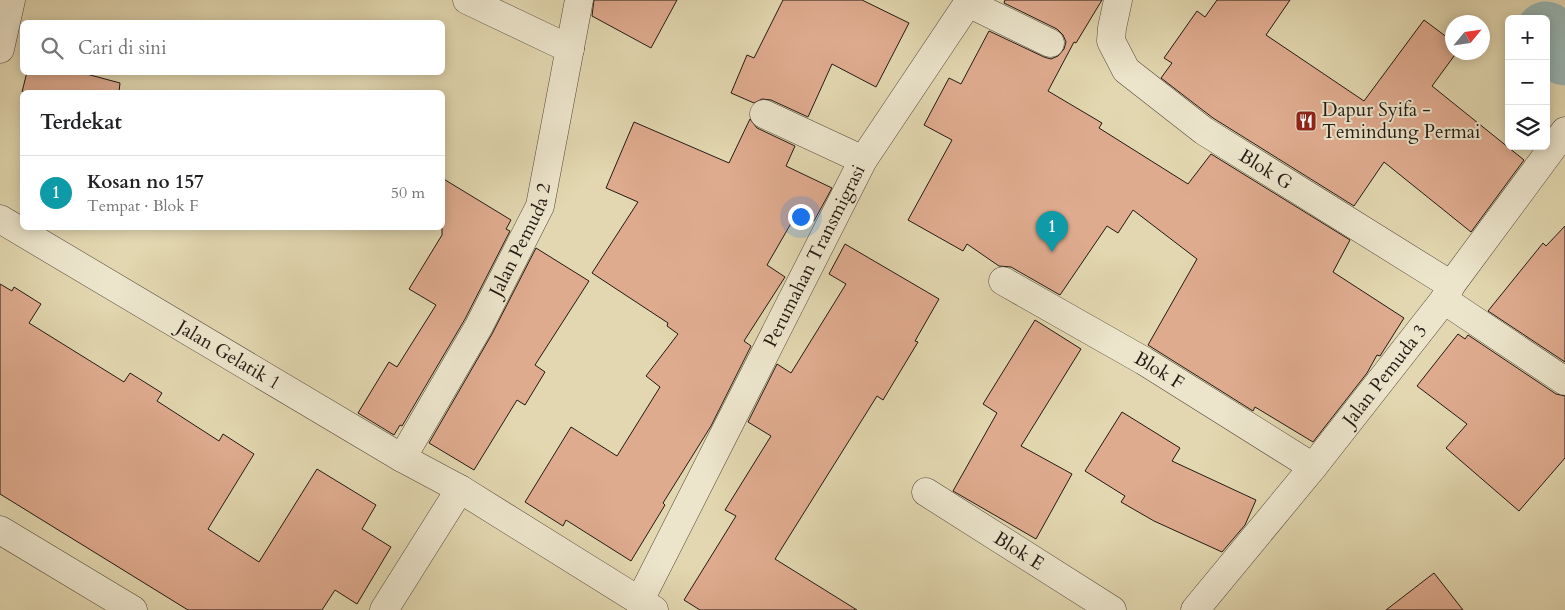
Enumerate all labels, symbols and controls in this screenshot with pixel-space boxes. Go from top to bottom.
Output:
north arrow [1445,15,1490,60]
map controls [1505,15,1550,150]
button: + [1505,15,1550,60]
search box [20,20,445,75]
icon: search [38,34,66,62]
text: Cari di sini [78,35,167,61]
button: − [1505,60,1550,105]
place label: Dapur Syifa - Temindung Permai [1322,97,1480,145]
button: layers [1505,105,1550,150]
text: Terdekat [40,108,122,137]
restaurant icon: Dapur Syifa - Temindung Permai [1294,109,1318,133]
street label: Blok G [1234,143,1297,196]
street label: Perumahan Transmigrasi [757,160,872,352]
text: Kosan no 157 [87,169,204,195]
street label: Jalan Pemuda 2 [482,181,557,304]
text: 1 [52,182,60,204]
text: 50 m [391,182,425,204]
text: Tempat · Blok F [87,195,198,217]
your location [788,204,814,230]
pin: 1 [1036,211,1068,252]
street label: Jalan Gelatik 1 [169,312,285,396]
street label: Jalan Pemuda 3 [1335,319,1433,434]
street label: Blok F [1130,345,1189,396]
street label: Blok E [989,525,1049,577]

